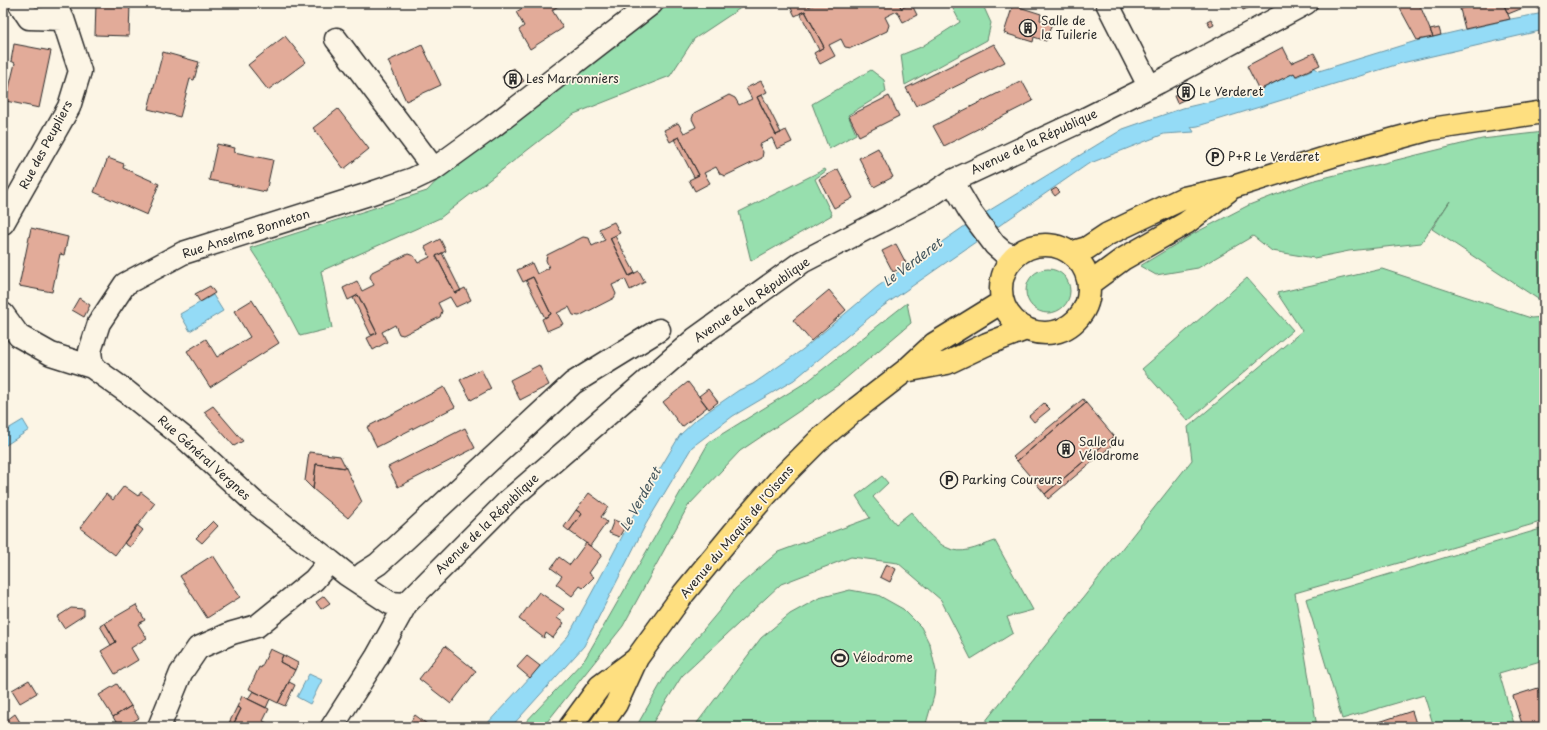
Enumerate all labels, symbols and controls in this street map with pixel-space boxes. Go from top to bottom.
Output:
place label: Salle de la Tuilerie [1041,11,1097,43]
building icon: Salle de la Tuilerie [1018,18,1038,38]
building icon: Les Marronniers [503,69,523,89]
place label: Les Marronniers [526,69,619,87]
building icon: Le Verderet [1176,82,1196,102]
place label: Le Verderet [1199,82,1264,100]
street label: Rue des Peupliers [14,96,76,192]
street label: Avenue de la République [967,104,1100,178]
parking icon: P+R Le Verderet [1205,147,1225,167]
place label: P+R Le Verderet [1228,147,1319,165]
street label: Rue Anselme Bonneton [180,204,312,262]
water label: Le Verderet [878,232,947,290]
street label: Avenue de la République [690,252,813,346]
street label: Rue Général Vergnes [154,411,255,504]
place label: Salle du Vélodrome [1079,432,1139,464]
building icon: Salle du Vélodrome [1056,439,1076,459]
street label: Avenue du Maquis de l'Oisans [675,461,798,602]
water label: Le Verderet [614,462,666,534]
street label: Avenue de la République [430,469,542,578]
parking icon: Parking Coureurs [939,470,959,490]
place label: Parking Coureurs [962,470,1063,488]
sports icon: Vélodrome [830,648,850,668]
place label: Vélodrome [853,648,913,666]

